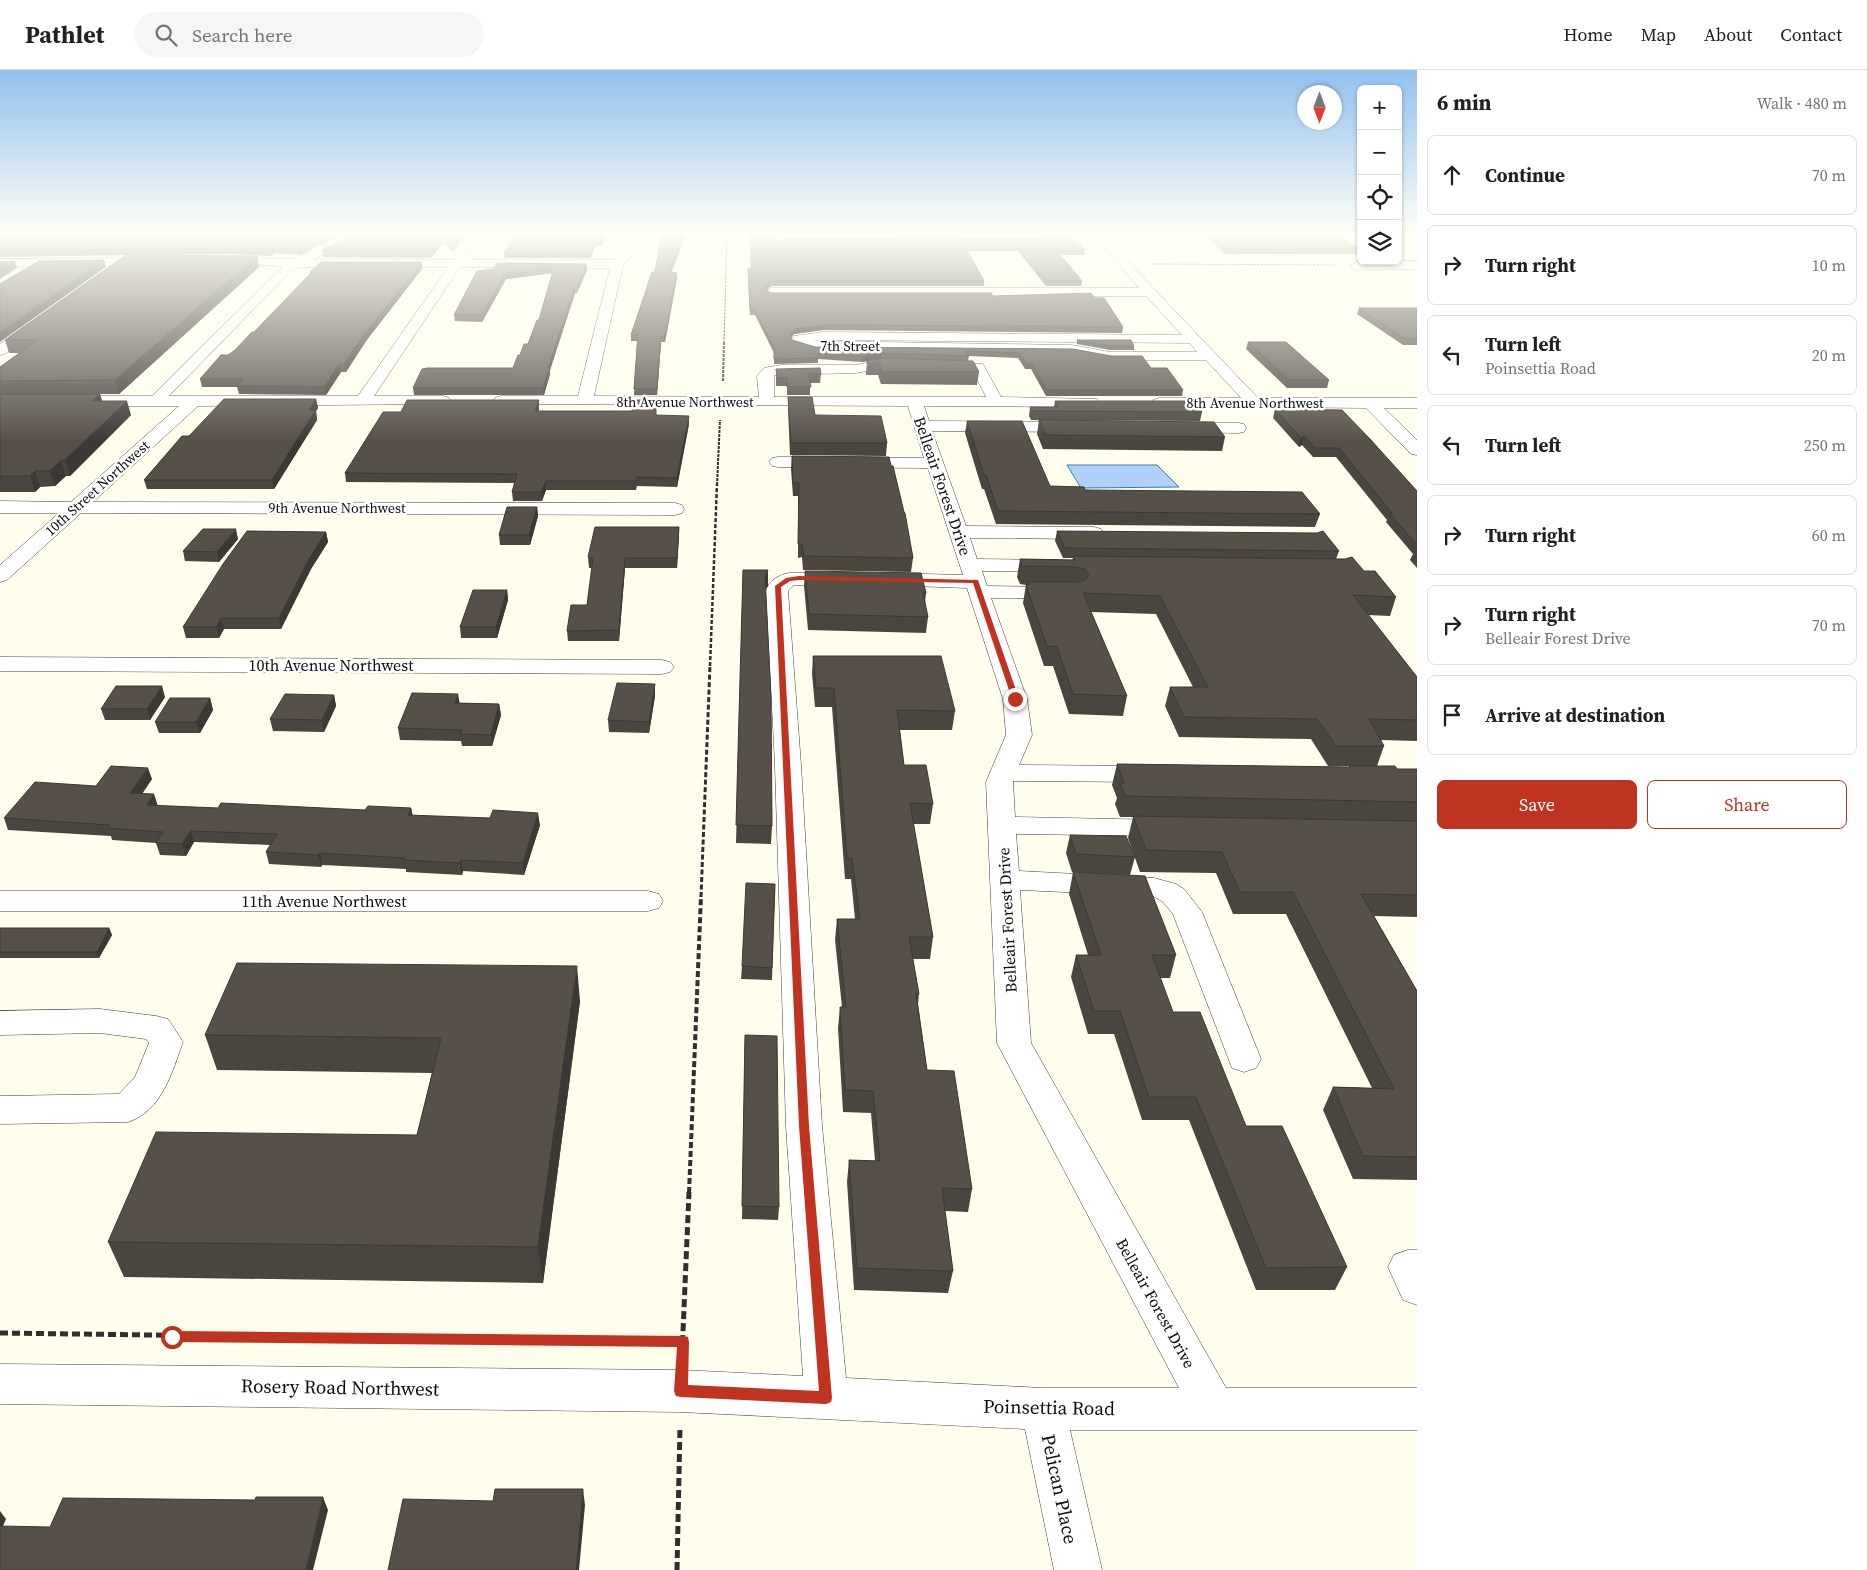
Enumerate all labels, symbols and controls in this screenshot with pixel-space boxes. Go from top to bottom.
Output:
search box [134,12,484,57]
text: Pathlet [25,18,104,51]
icon: search [152,21,180,49]
text: Search here [192,22,293,48]
text: Home [1564,22,1613,47]
text: Map [1641,22,1676,47]
text: About [1704,22,1752,47]
text: Contact [1780,22,1842,47]
north arrow [1297,85,1342,130]
map controls [1357,85,1402,265]
button: + [1357,85,1402,130]
text: 6 min [1437,88,1492,117]
text: Walk · 480 m [1757,92,1847,114]
button: − [1357,130,1402,175]
icon: ahead [1438,161,1466,189]
text: Continue [1485,162,1565,188]
text: 70 m [1812,164,1846,186]
button: locate [1357,175,1402,220]
button: layers [1357,220,1402,265]
icon: right [1438,251,1466,279]
text: Turn right [1485,252,1576,278]
text: 10 m [1812,254,1846,276]
text: Turn left [1485,331,1561,357]
street label: 7th Street [820,336,880,356]
icon: left [1438,341,1466,369]
text: 20 m [1812,344,1846,366]
text: Poinsettia Road [1485,357,1596,379]
street label: 8th Avenue Northwest [616,392,754,412]
street label: 8th Avenue Northwest [1186,393,1324,413]
street label: Belleair Forest Drive [909,414,977,558]
icon: left [1438,431,1466,459]
text: Turn left [1485,432,1561,458]
text: 250 m [1804,434,1846,456]
street label: 10th Street Northwest [40,435,154,540]
street label: 9th Avenue Northwest [268,498,406,518]
icon: right [1438,521,1466,549]
text: Turn right [1485,522,1576,548]
text: 60 m [1812,524,1846,546]
text: Turn right [1485,601,1576,627]
icon: right [1438,611,1466,639]
text: 70 m [1812,614,1846,636]
text: Belleair Forest Drive [1485,627,1631,649]
street label: 10th Avenue Northwest [249,654,414,676]
route end [1004,688,1027,711]
icon: arrive [1438,701,1466,729]
text: Arrive at destination [1485,702,1665,728]
button: Save [1437,780,1637,829]
button: Share [1647,780,1847,829]
street label: Belleair Forest Drive [992,847,1022,993]
street label: 11th Avenue Northwest [242,890,407,912]
street label: Belleair Forest Drive [1111,1234,1201,1372]
route start [161,1326,184,1349]
street label: Rosery Road Northwest [241,1372,440,1402]
street label: Poinsettia Road [983,1393,1115,1421]
street label: Pelican Place [1036,1432,1084,1546]

